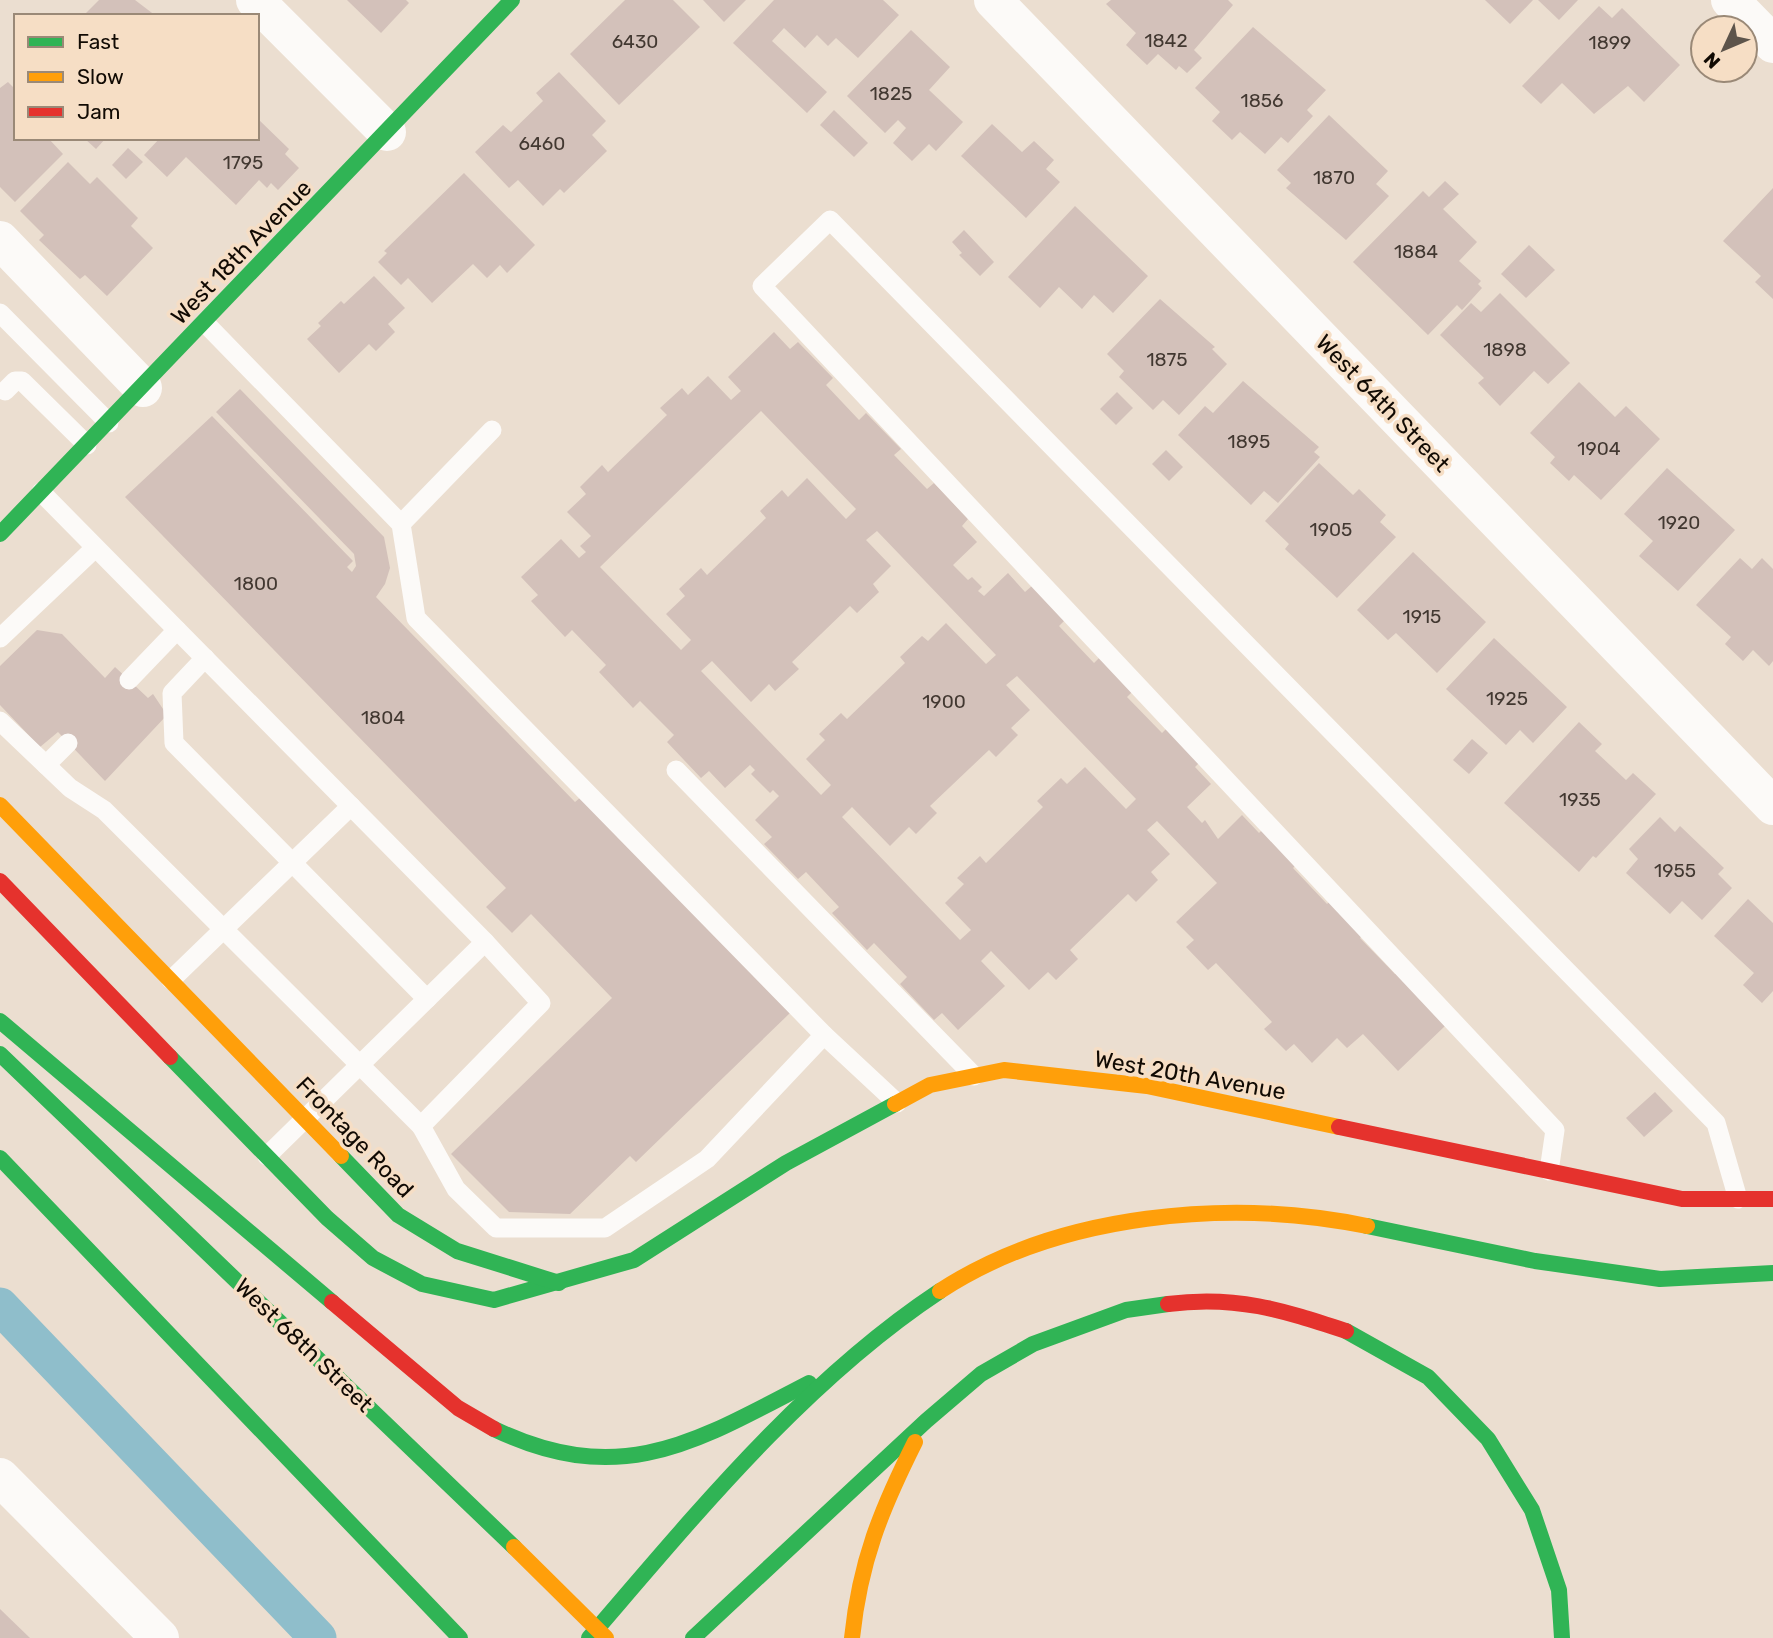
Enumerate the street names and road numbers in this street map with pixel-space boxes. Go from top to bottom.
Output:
street label: West 18th Avenue [165,174,317,330]
street label: West 64th Street [1310,328,1456,478]
street label: West 20th Avenue [1092,1044,1288,1106]
street label: Frontage Road [290,1071,420,1203]
street label: West 68th Street [229,1272,379,1418]

